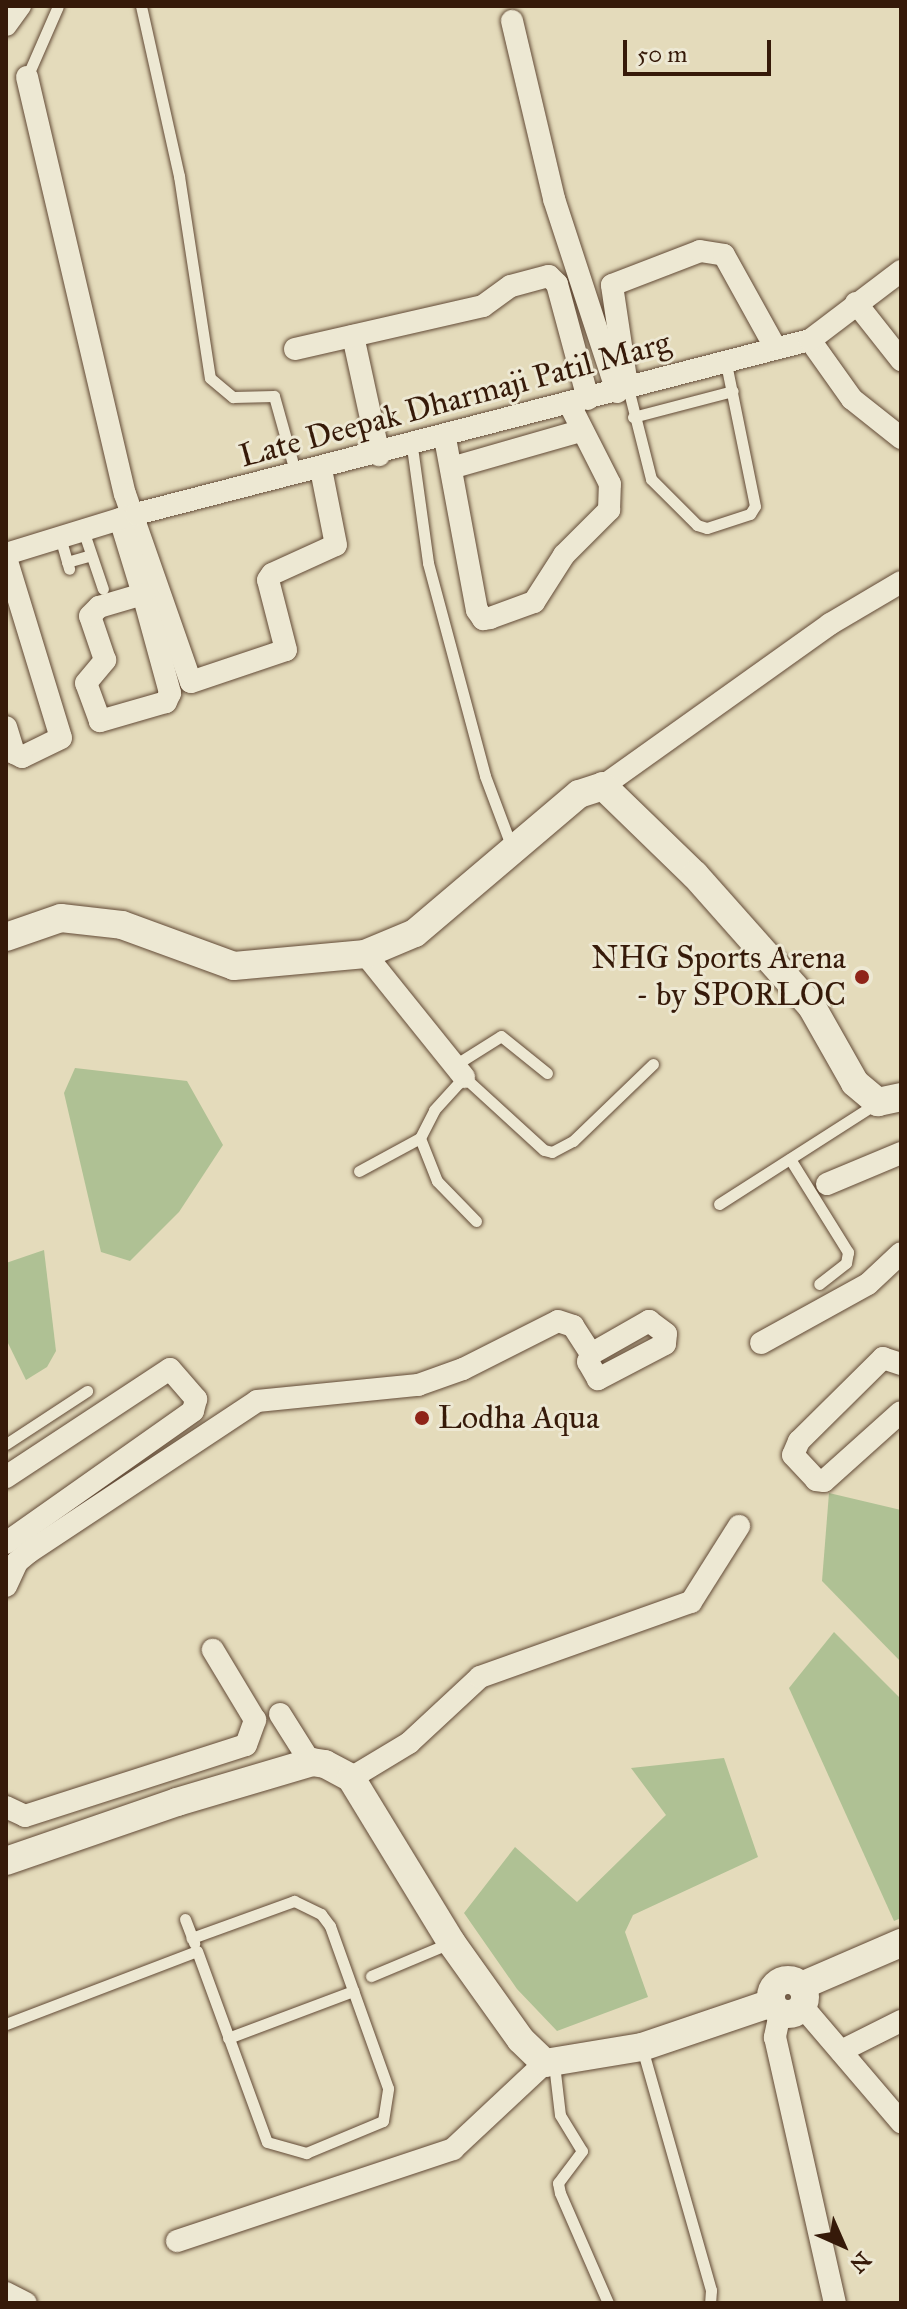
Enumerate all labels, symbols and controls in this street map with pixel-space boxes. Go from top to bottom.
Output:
scale bar [627,24,775,74]
text: 50 m [637,39,687,69]
street label: Late Deepak Dharmaji Patil Marg [235,324,675,476]
place label: NHG Sports Arena - by SPORLOC [591,940,846,1015]
marker: NHG Sports Arena - by SPORLOC [853,968,871,986]
place label: Lodha Aqua [438,1399,599,1437]
marker: Lodha Aqua [413,1409,431,1427]
north arrow [803,2205,883,2285]
text: N [844,2246,876,2278]

